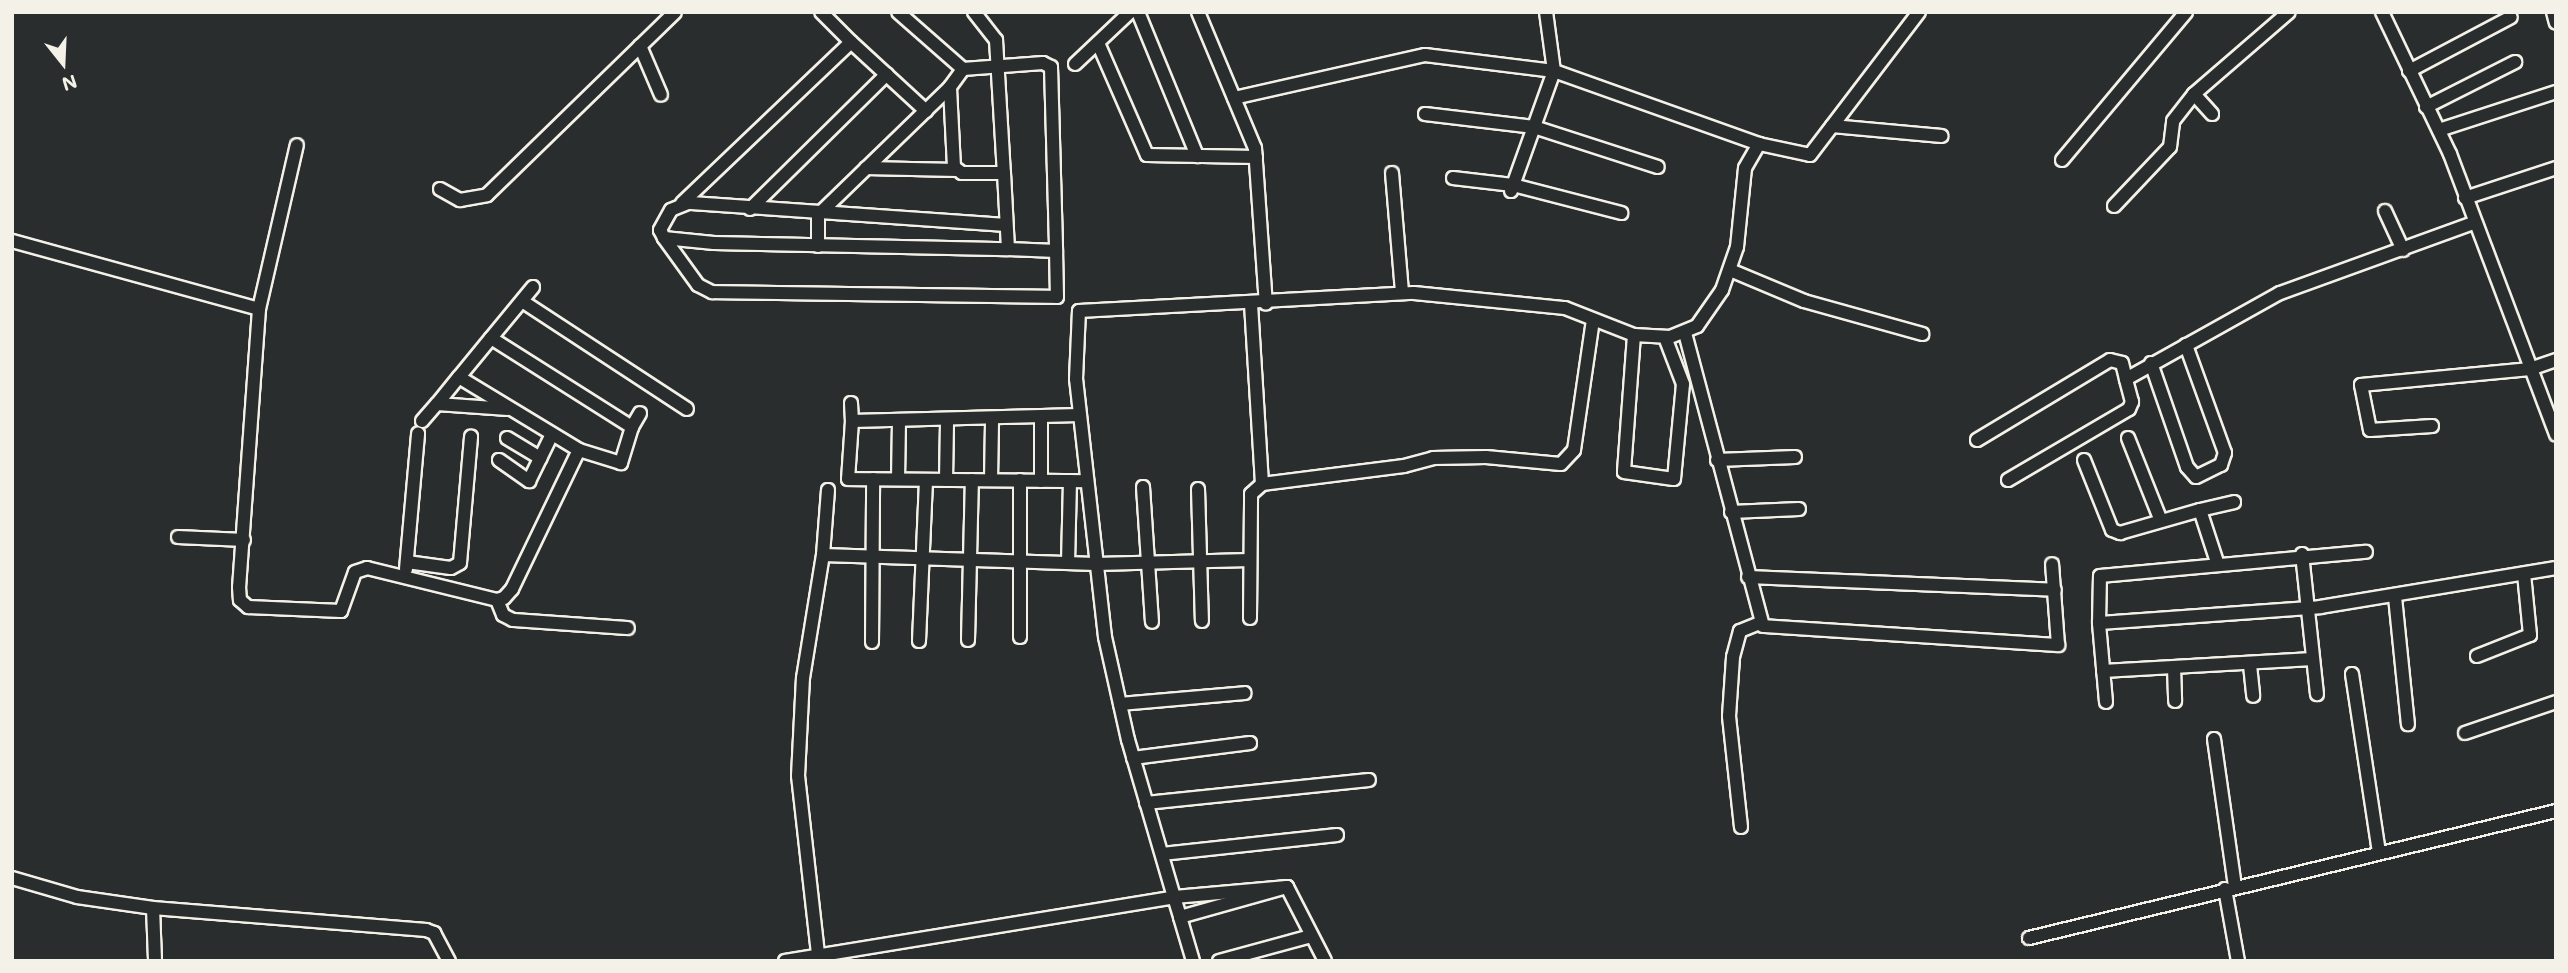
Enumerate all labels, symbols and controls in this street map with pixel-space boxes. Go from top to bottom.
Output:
north arrow [28,28,98,98]
text: N [59,69,80,98]

